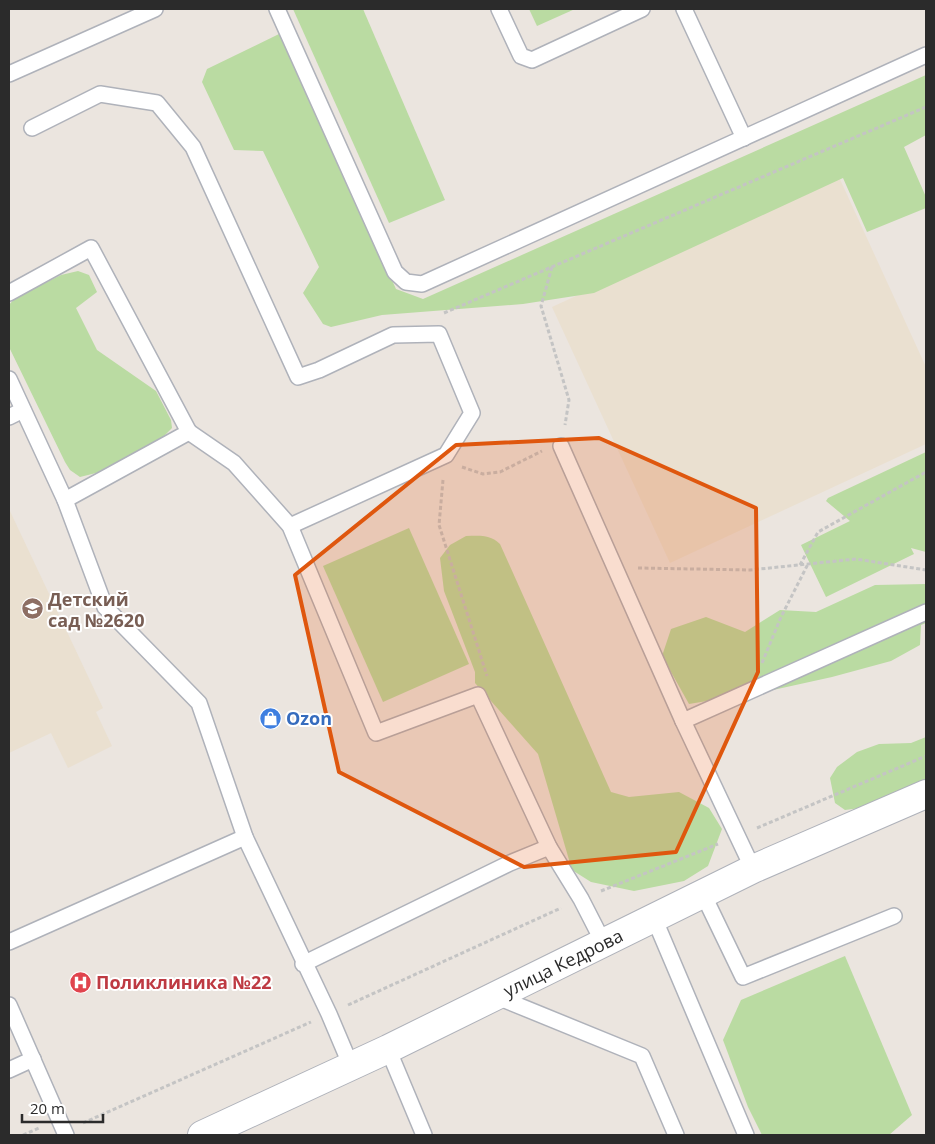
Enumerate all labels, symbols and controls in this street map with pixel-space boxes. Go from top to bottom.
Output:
place label: Детский сад №2620 [48,587,144,632]
school or university icon: Детский сад №2620 [20,597,44,621]
shop icon: Ozon [258,706,282,730]
place label: Ozon [286,706,332,730]
street label: улица Кедрова [499,923,627,1002]
hospital icon: Поликлиника №22 [68,970,92,994]
place label: Поликлиника №22 [96,970,272,994]
scale bar [22,1092,104,1124]
text: 20 m [30,1098,65,1118]

